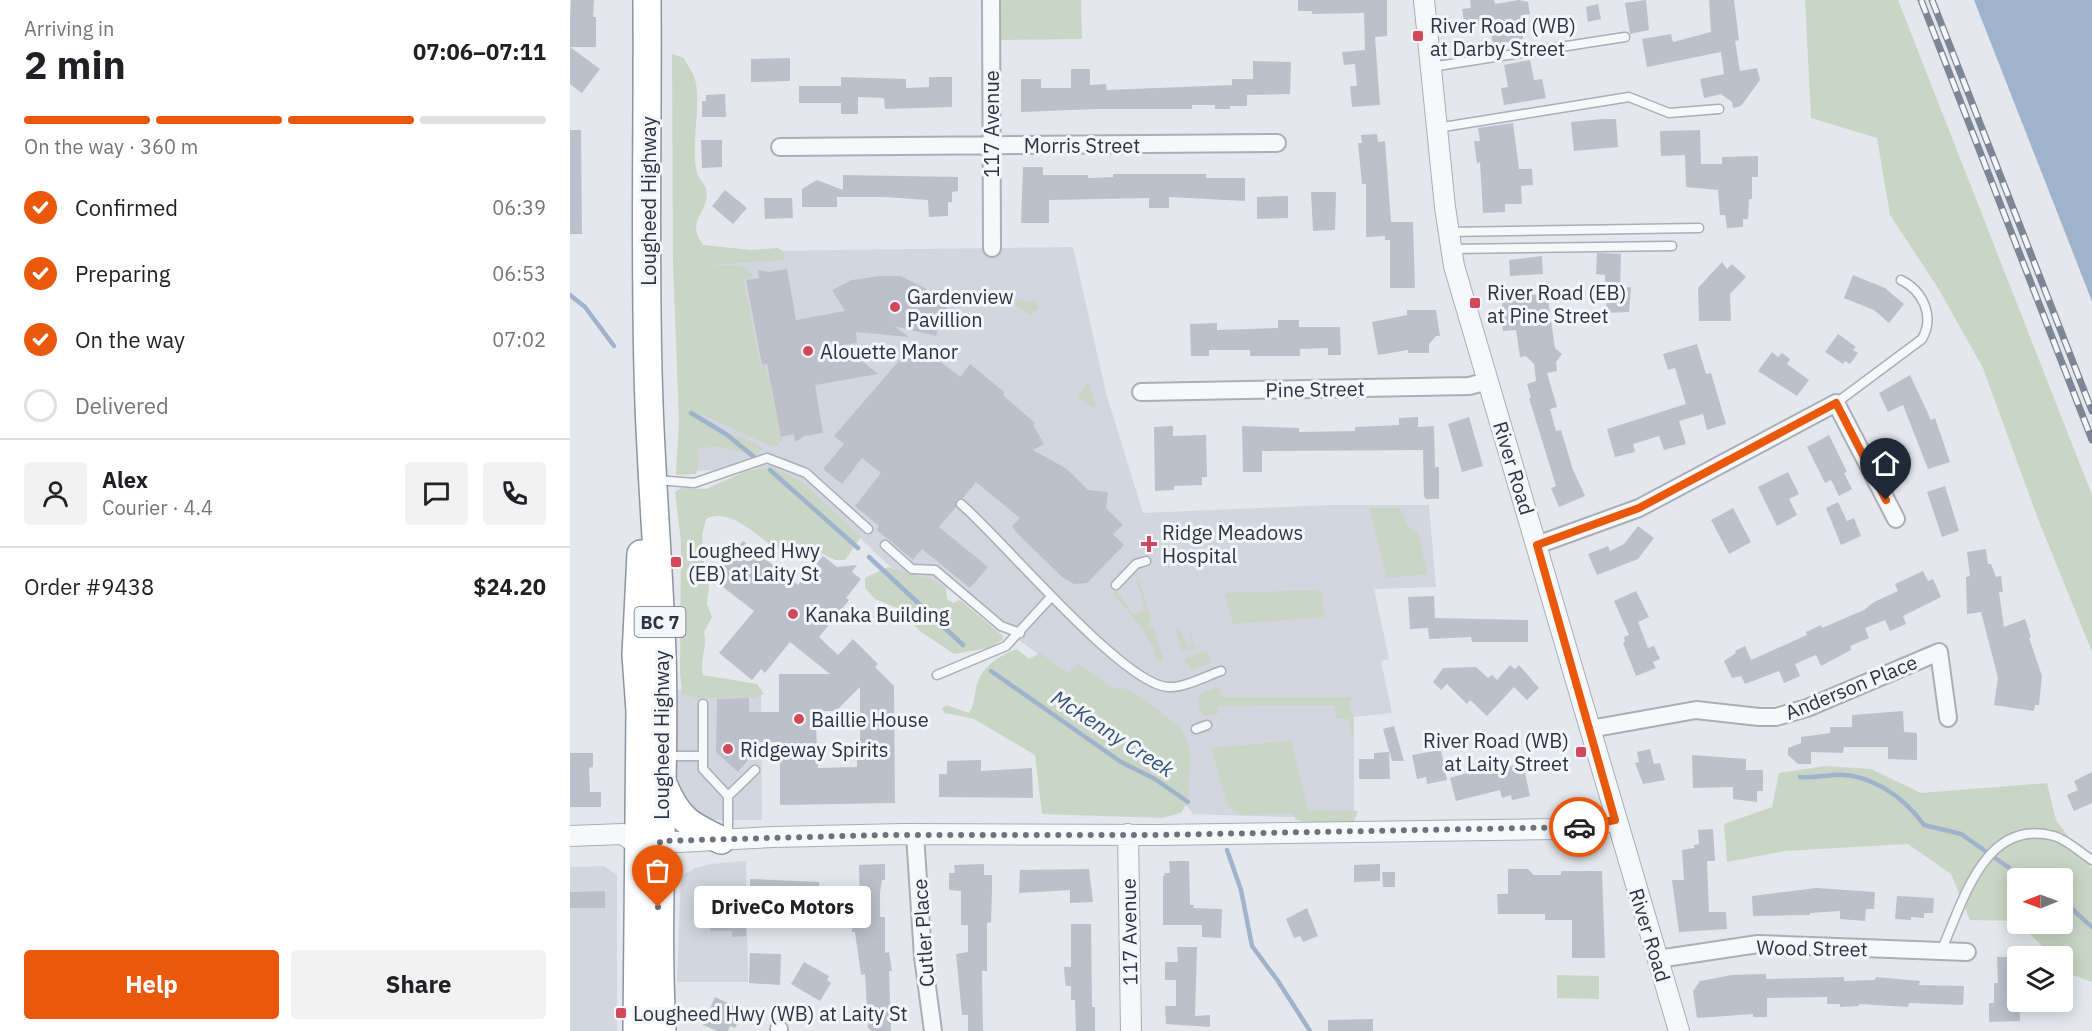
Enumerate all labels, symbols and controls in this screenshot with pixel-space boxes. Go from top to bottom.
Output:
place label: River Road (WB) at Darby Street [1430,12,1576,62]
text: Arriving in [24,15,114,42]
marker: River Road (WB) at Darby Street [1411,29,1425,43]
text: 07:06–07:11 [413,37,546,66]
text: 2 min [24,39,126,90]
street label: 117 Avenue [978,70,1005,178]
street label: Lougheed Highway [635,116,662,286]
street label: Morris Street [1024,132,1140,159]
text: On the way · 360 m [24,133,198,160]
icon: check [24,191,57,224]
text: Confirmed [75,193,178,222]
text: 06:39 [492,194,546,221]
icon: check [24,257,57,290]
text: Preparing [75,259,170,288]
text: 06:53 [492,260,546,287]
place label: River Road (EB) at Pine Street [1487,279,1626,329]
place label: Gardenview Pavillion [907,283,1014,333]
marker: River Road (EB) at Pine Street [1468,296,1482,310]
marker: Gardenview Pavillion [888,300,902,314]
icon: check [24,323,57,356]
text: On the way [75,325,185,354]
text: 07:02 [492,326,546,353]
place label: Alouette Manor [820,338,958,365]
marker: Alouette Manor [801,344,815,358]
street label: Pine Street [1265,375,1365,403]
text: Delivered [75,391,169,420]
street label: River Road [1487,418,1541,518]
pin [1860,438,1911,500]
icon: home [1869,447,1902,480]
button: person [24,462,87,525]
button: chat [405,462,468,525]
button: phone [483,462,546,525]
text: Alex [102,465,148,494]
text: Courier · 4.4 [102,494,213,521]
place label: Ridge Meadows Hospital [1162,519,1303,569]
marker: Ridge Meadows Hospital [1140,535,1158,553]
place label: Lougheed Hwy (EB) at Laity St [688,537,820,587]
marker: Lougheed Hwy (EB) at Laity St [669,555,683,569]
text: Order #9438 [24,572,154,601]
text: $24.20 [473,572,546,601]
place label: Kanaka Building [805,601,950,628]
road number: BC 7 [634,607,686,637]
marker: Kanaka Building [786,607,800,621]
street label: Anderson Place [1781,648,1921,726]
street label: Lougheed Highway [648,650,675,820]
water label: McKenny Creek [1046,683,1181,784]
place label: Baillie House [811,706,929,733]
marker: Baillie House [792,712,806,726]
place label: River Road (WB) at Laity Street [1423,727,1569,777]
place label: Ridgeway Spirits [740,736,889,763]
marker: Ridgeway Spirits [721,742,735,756]
marker: River Road (WB) at Laity Street [1574,745,1588,759]
courier [1549,797,1609,857]
icon: car [1563,811,1596,844]
pin [632,845,683,907]
icon: bag [641,854,674,887]
north arrow [2007,868,2073,934]
map controls [2007,868,2073,1012]
street label: Cutler Place [906,878,940,988]
street label: 117 Avenue [1115,878,1143,986]
street label: River Road [1623,885,1677,985]
callout: DriveCo Motors [694,886,871,928]
text: DriveCo Motors [711,893,854,920]
street label: Wood Street [1756,934,1868,962]
button: layers [2007,946,2073,1012]
button: Help [24,950,279,1019]
button: Share [291,950,546,1019]
place label: Lougheed Hwy (WB) at Laity St [633,1000,908,1027]
marker: Lougheed Hwy (WB) at Laity St [614,1006,628,1020]

